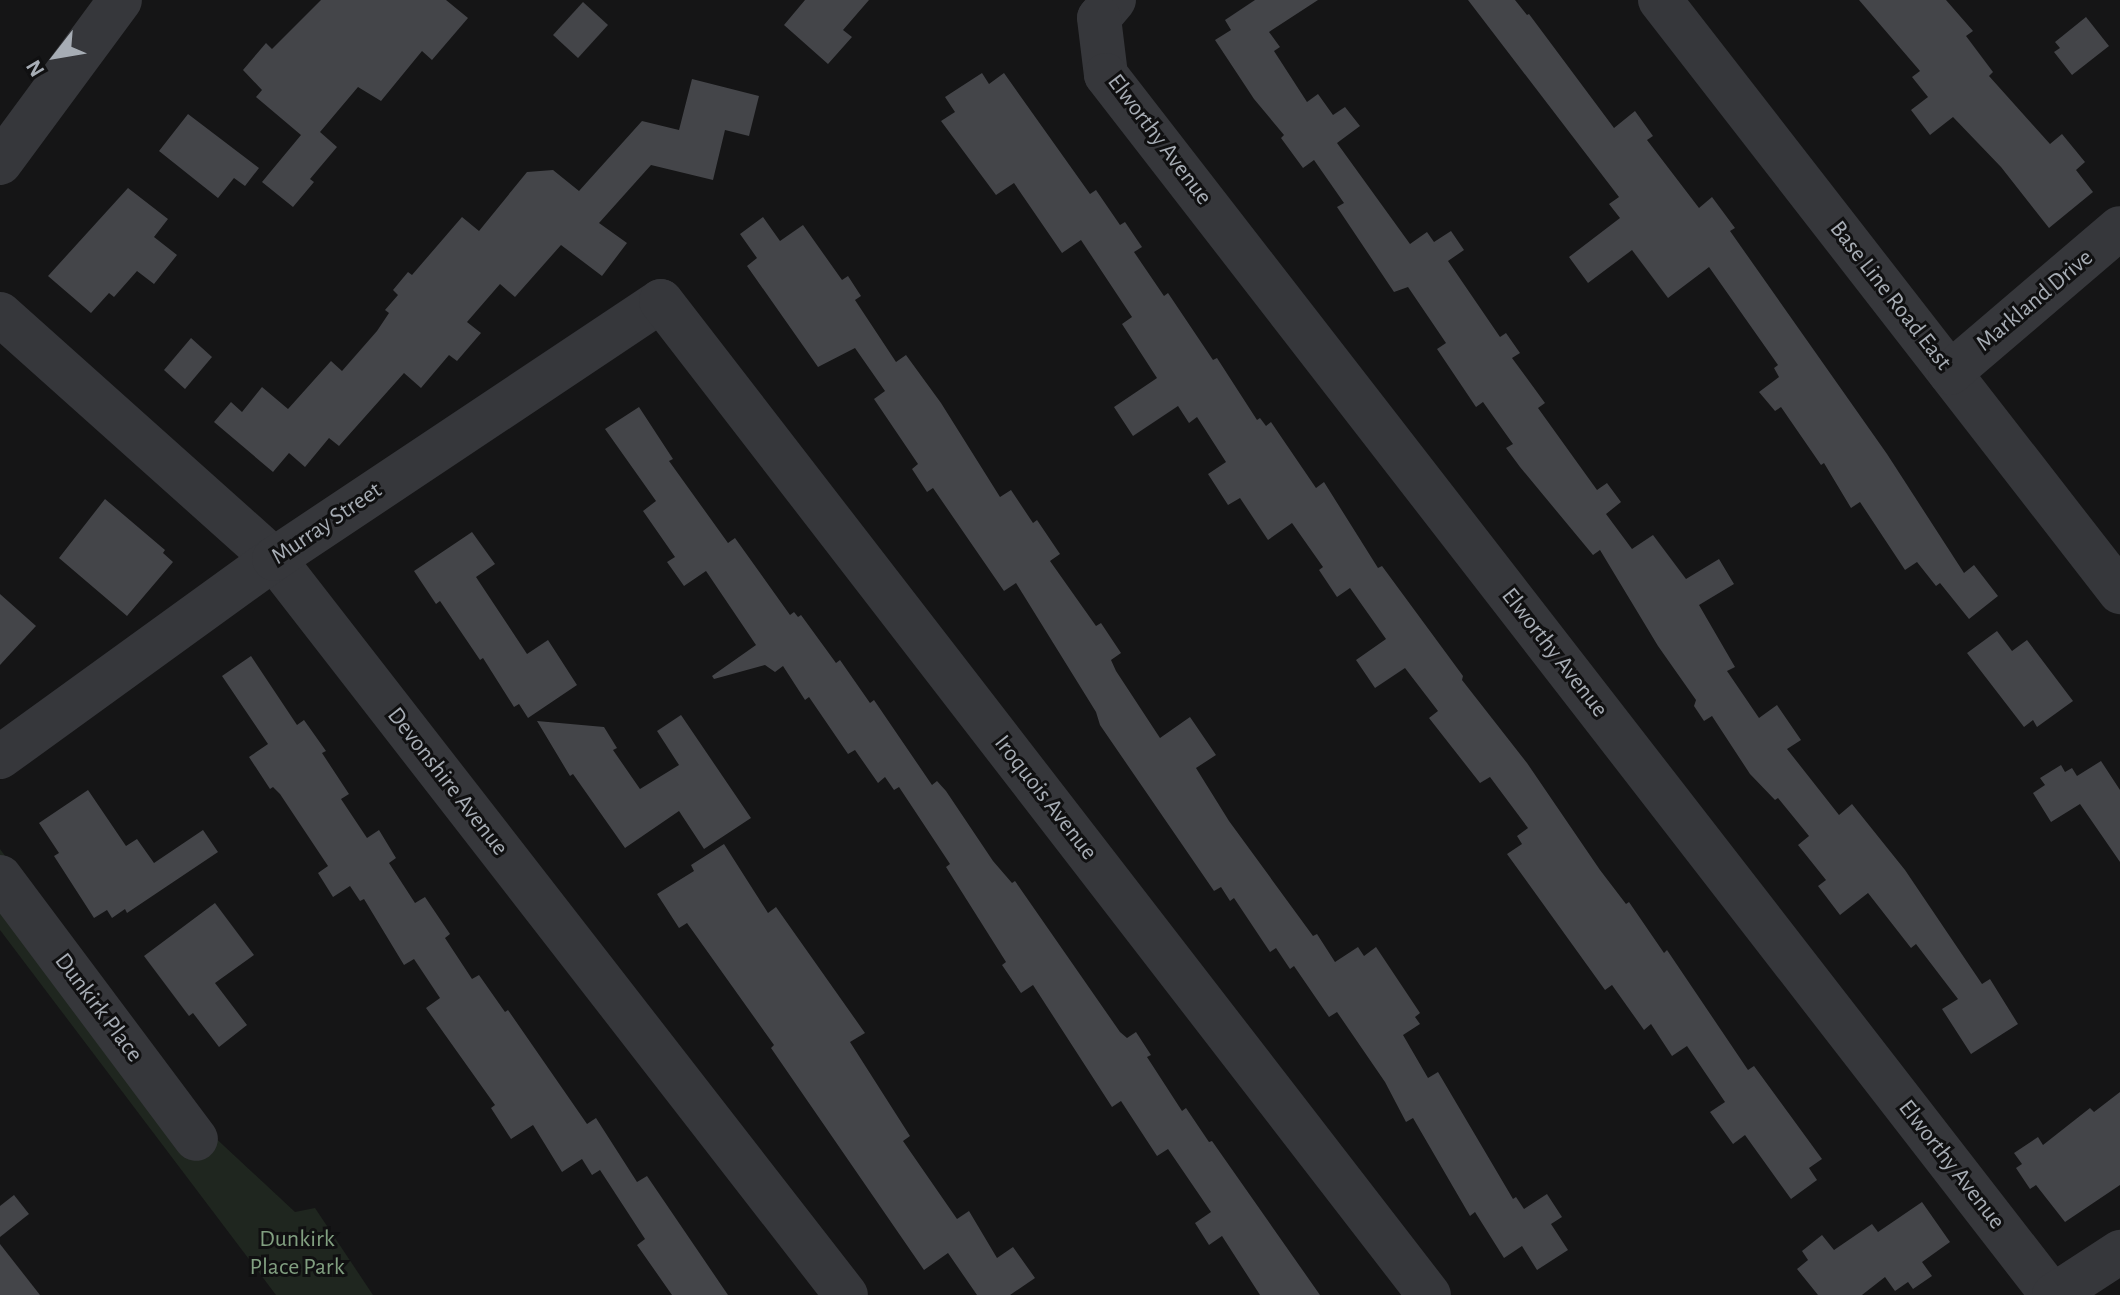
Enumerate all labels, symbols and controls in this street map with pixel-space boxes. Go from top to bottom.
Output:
north arrow [16,16,96,96]
text: N [22,56,49,81]
street label: Elworthy Avenue [1100,69,1218,211]
street label: Base Line Road East [1823,216,1957,376]
street label: Markland Drive [1971,244,2099,358]
street label: Murray Street [266,476,388,572]
street label: Elworthy Avenue [1494,582,1614,724]
street label: Devonshire Avenue [380,702,514,862]
street label: Iroquois Avenue [987,730,1103,866]
street label: Dunkirk Place [48,948,148,1068]
street label: Elworthy Avenue [1891,1094,2011,1236]
park label: Dunkirk Place Park [249,1226,345,1282]

